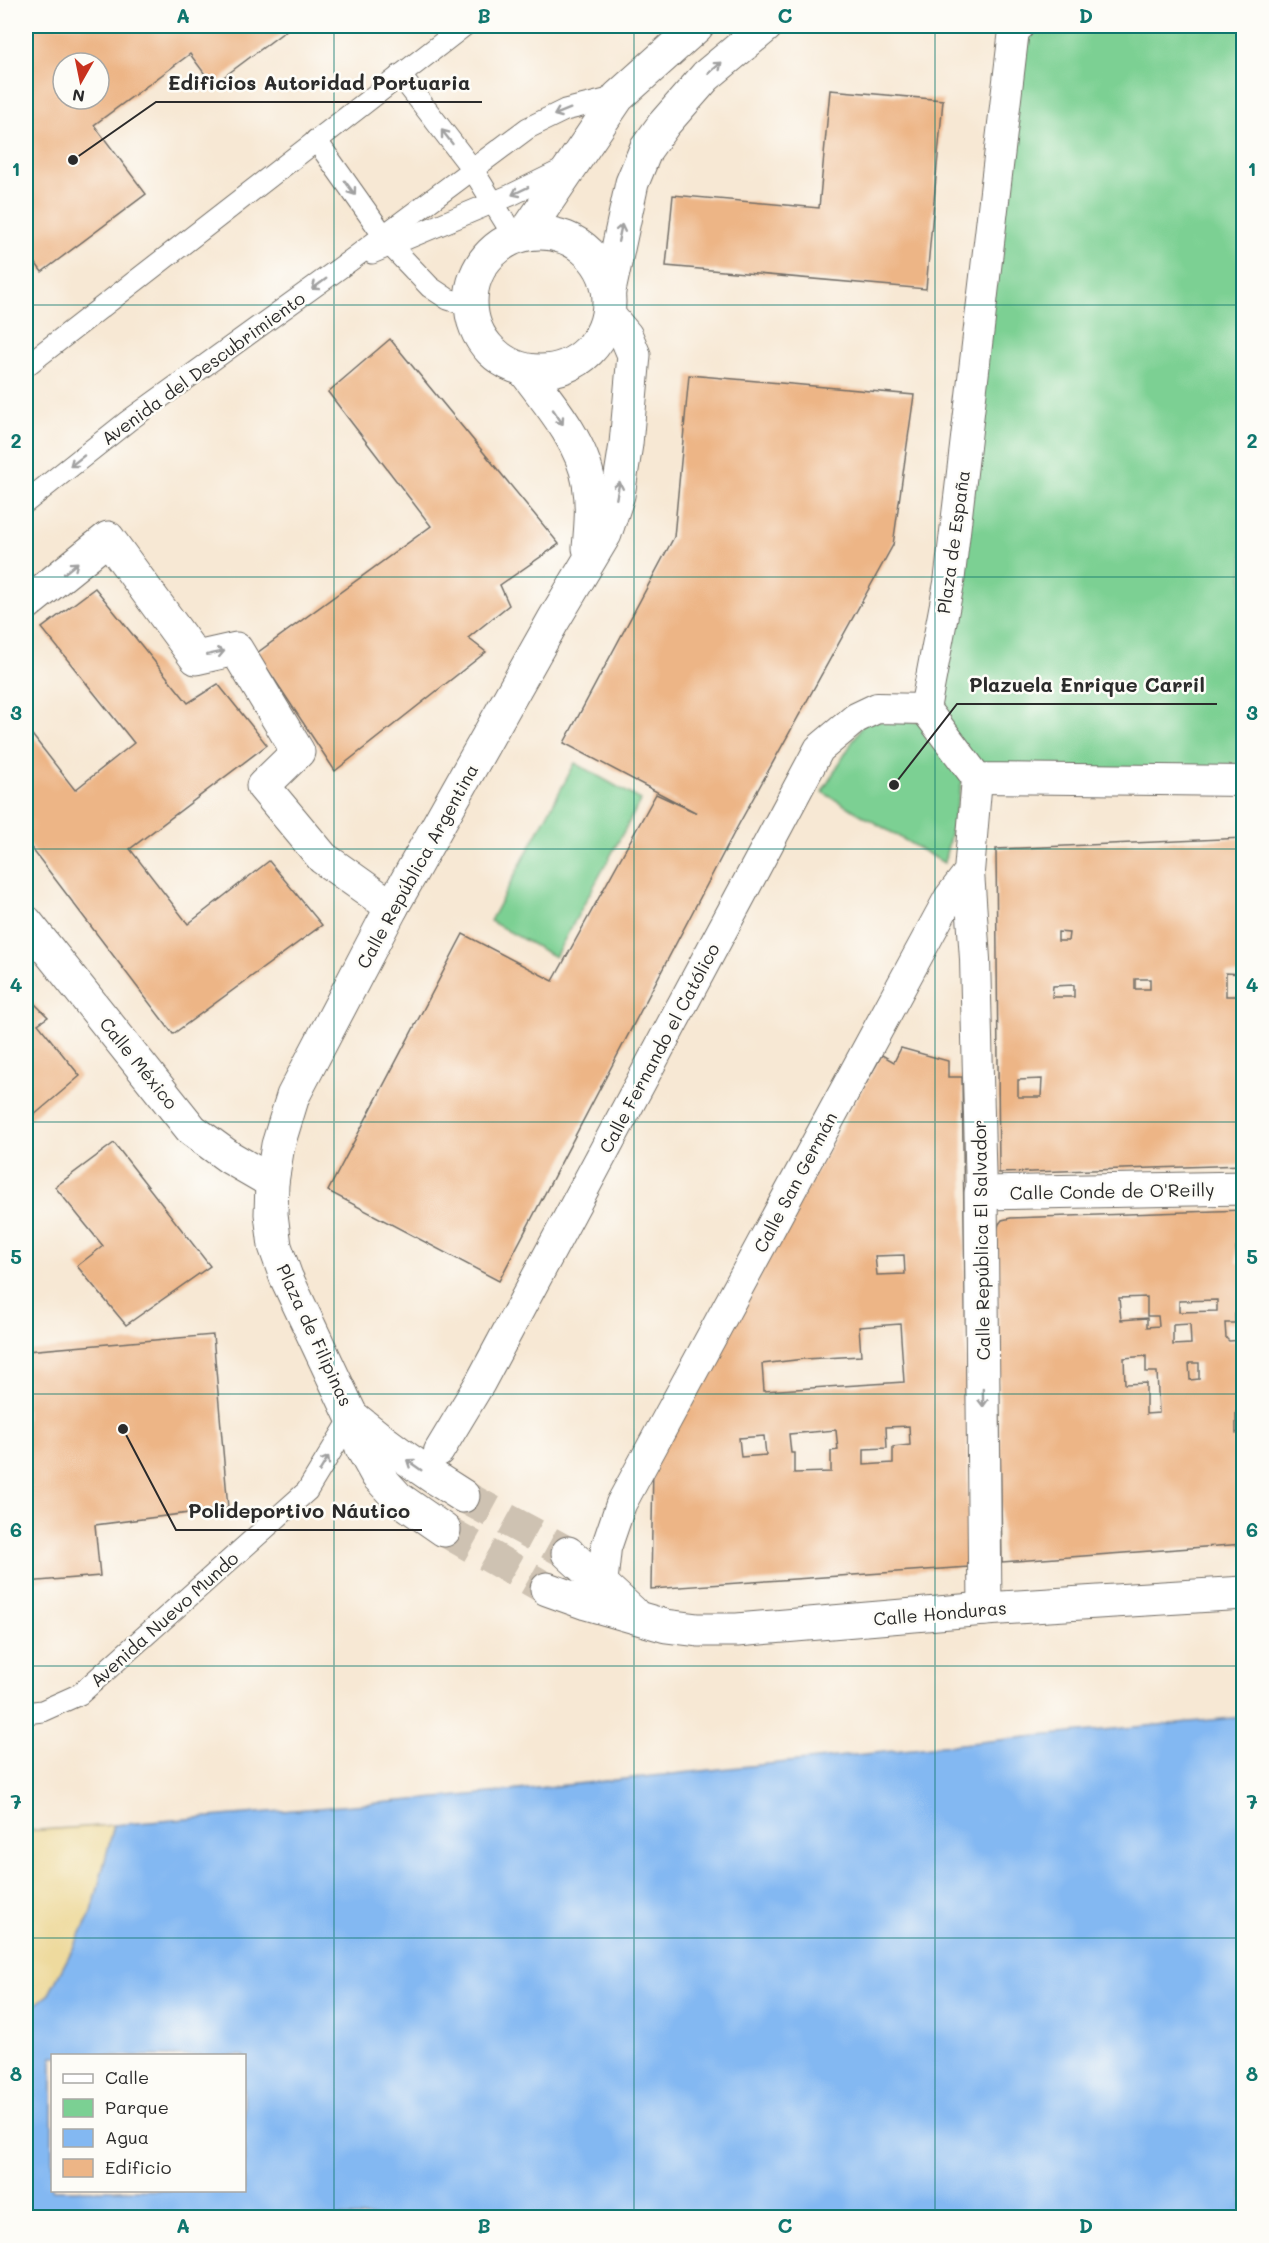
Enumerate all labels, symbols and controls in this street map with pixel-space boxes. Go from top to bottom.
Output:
text: A [176,2,190,28]
text: B [477,2,491,28]
text: C [778,2,793,28]
text: D [1079,2,1093,28]
north arrow [51,51,111,111]
one-way arrow [707,62,723,75]
callout: Edificios Autoridad Portuaria [156,64,482,102]
text: Edificios Autoridad Portuaria [168,69,470,95]
text: N [71,85,86,108]
one-way arrow [553,107,571,118]
one-way arrow [441,129,454,145]
text: 1 [12,155,20,181]
text: 1 [1248,155,1256,181]
one-way arrow [344,179,356,195]
one-way arrow [511,185,529,197]
one-way arrow [615,224,626,244]
one-way arrow [311,277,327,290]
street label: Avenida del Descubrimiento [96,286,310,450]
one-way arrow [552,409,564,425]
text: 2 [10,427,22,453]
text: 2 [1246,427,1258,453]
one-way arrow [69,455,85,468]
street label: Plaza de España [931,469,975,615]
one-way arrow [613,480,624,500]
one-way arrow [63,561,79,574]
one-way arrow [206,647,225,658]
callout: Plazuela Enrique Carril [957,666,1217,704]
text: Plazuela Enrique Carril [969,671,1205,697]
text: 3 [10,699,22,725]
text: 3 [1246,699,1258,725]
street label: Calle República Argentina [351,759,483,973]
street label: Calle Fernando el Católico [593,939,725,1157]
text: 4 [10,971,23,997]
text: 4 [1246,971,1259,997]
street label: Calle México [95,1012,184,1114]
street label: Calle San Germán [748,1107,842,1257]
street label: Calle República El Salvador [967,1119,995,1361]
street label: Calle Conde de O'Reilly [1009,1177,1215,1205]
text: 5 [10,1243,22,1269]
text: 5 [1246,1243,1258,1269]
street label: Plaza de Filipinas [272,1260,358,1410]
one-way arrow [977,1388,989,1408]
one-way arrow [318,1456,330,1473]
one-way arrow [406,1459,422,1471]
callout: Polideportivo Náutico [176,1492,422,1530]
text: Polideportivo Náutico [188,1497,410,1523]
text: 6 [10,1516,22,1542]
text: 6 [1246,1516,1258,1542]
street label: Avenida Nuevo Mundo [85,1546,243,1692]
street label: Calle Honduras [872,1595,1008,1631]
text: 7 [10,1788,22,1814]
text: 7 [1246,1788,1258,1814]
legend [51,2054,246,2192]
text: 8 [10,2060,22,2086]
text: 8 [1246,2060,1258,2086]
text: Calle [105,2065,149,2089]
text: Parque [105,2095,169,2119]
text: Agua [105,2125,149,2149]
text: Edificio [105,2155,172,2179]
text: A [176,2212,190,2238]
text: B [477,2212,491,2238]
text: C [778,2212,793,2238]
text: D [1079,2212,1093,2238]

